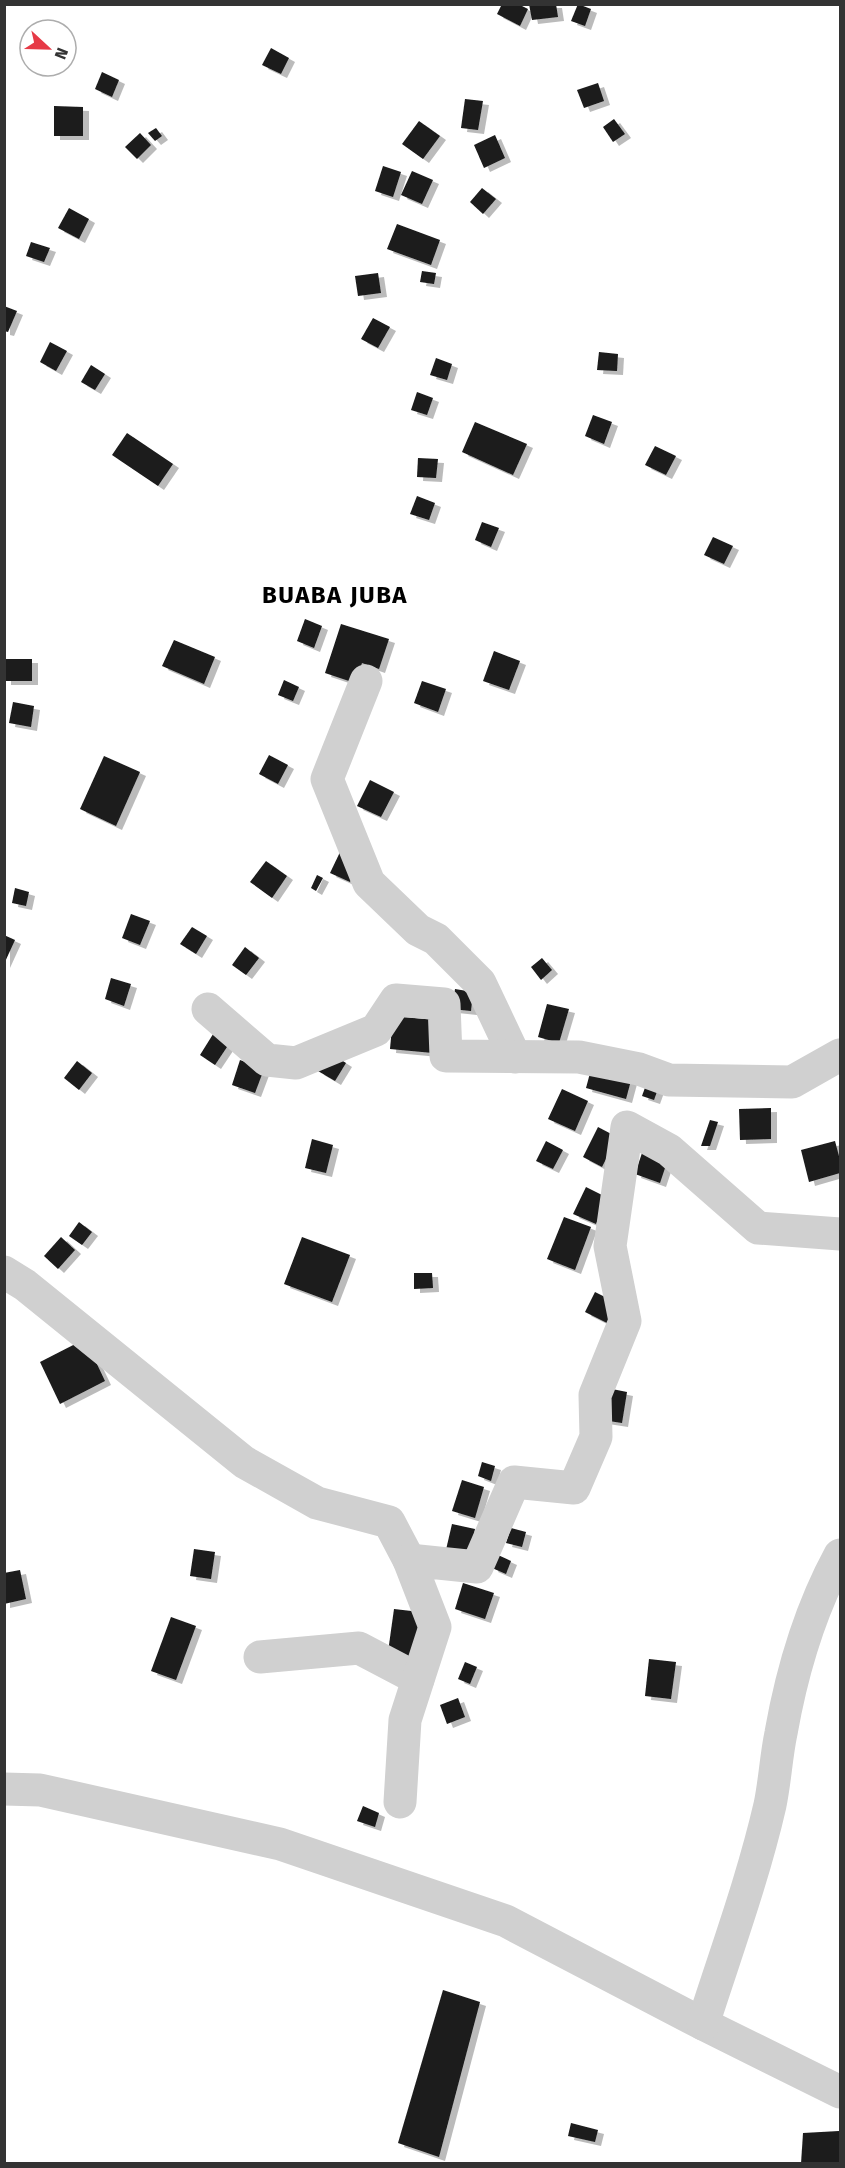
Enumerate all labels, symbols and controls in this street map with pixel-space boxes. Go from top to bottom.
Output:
north arrow [18,18,78,78]
text: N [51,45,72,62]
district label: BUABA JUBA [262,581,408,609]

